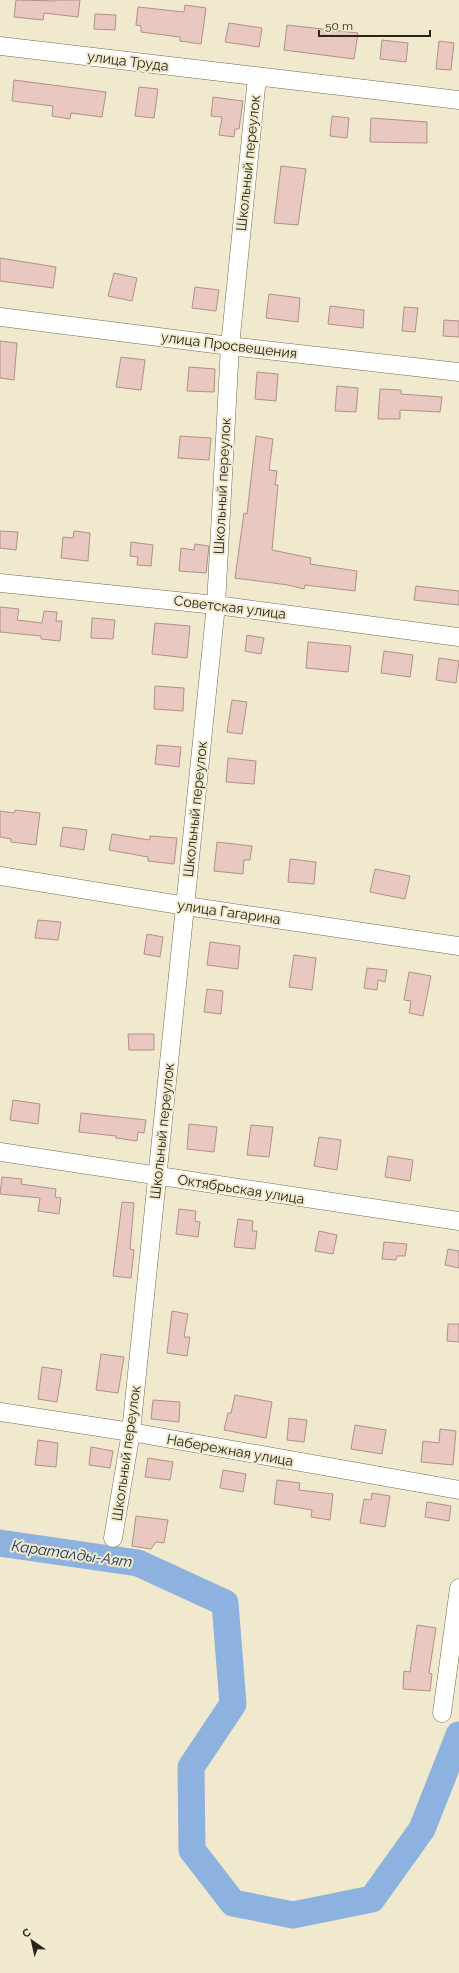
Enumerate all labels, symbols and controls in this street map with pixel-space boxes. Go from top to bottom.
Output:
scale bar [319,12,430,38]
text: 50 m [325,19,353,33]
street label: улица Труда [86,48,170,74]
street label: Школьный переулок [233,94,263,232]
street label: улица Просвещения [160,329,298,361]
street label: Школьный переулок [210,417,234,555]
street label: Советская улица [173,592,287,622]
street label: Школьный переулок [180,740,210,878]
street label: улица Гагарина [176,897,282,927]
street label: Школьный переулок [147,1062,177,1200]
street label: Октябрьская улица [176,1171,306,1207]
street label: Школьный переулок [109,1384,143,1522]
street label: Набережная улица [165,1431,295,1469]
water label: Караталды-Аят [10,1537,134,1571]
north arrow [12,1921,52,1961]
text: С [20,1925,34,1941]

